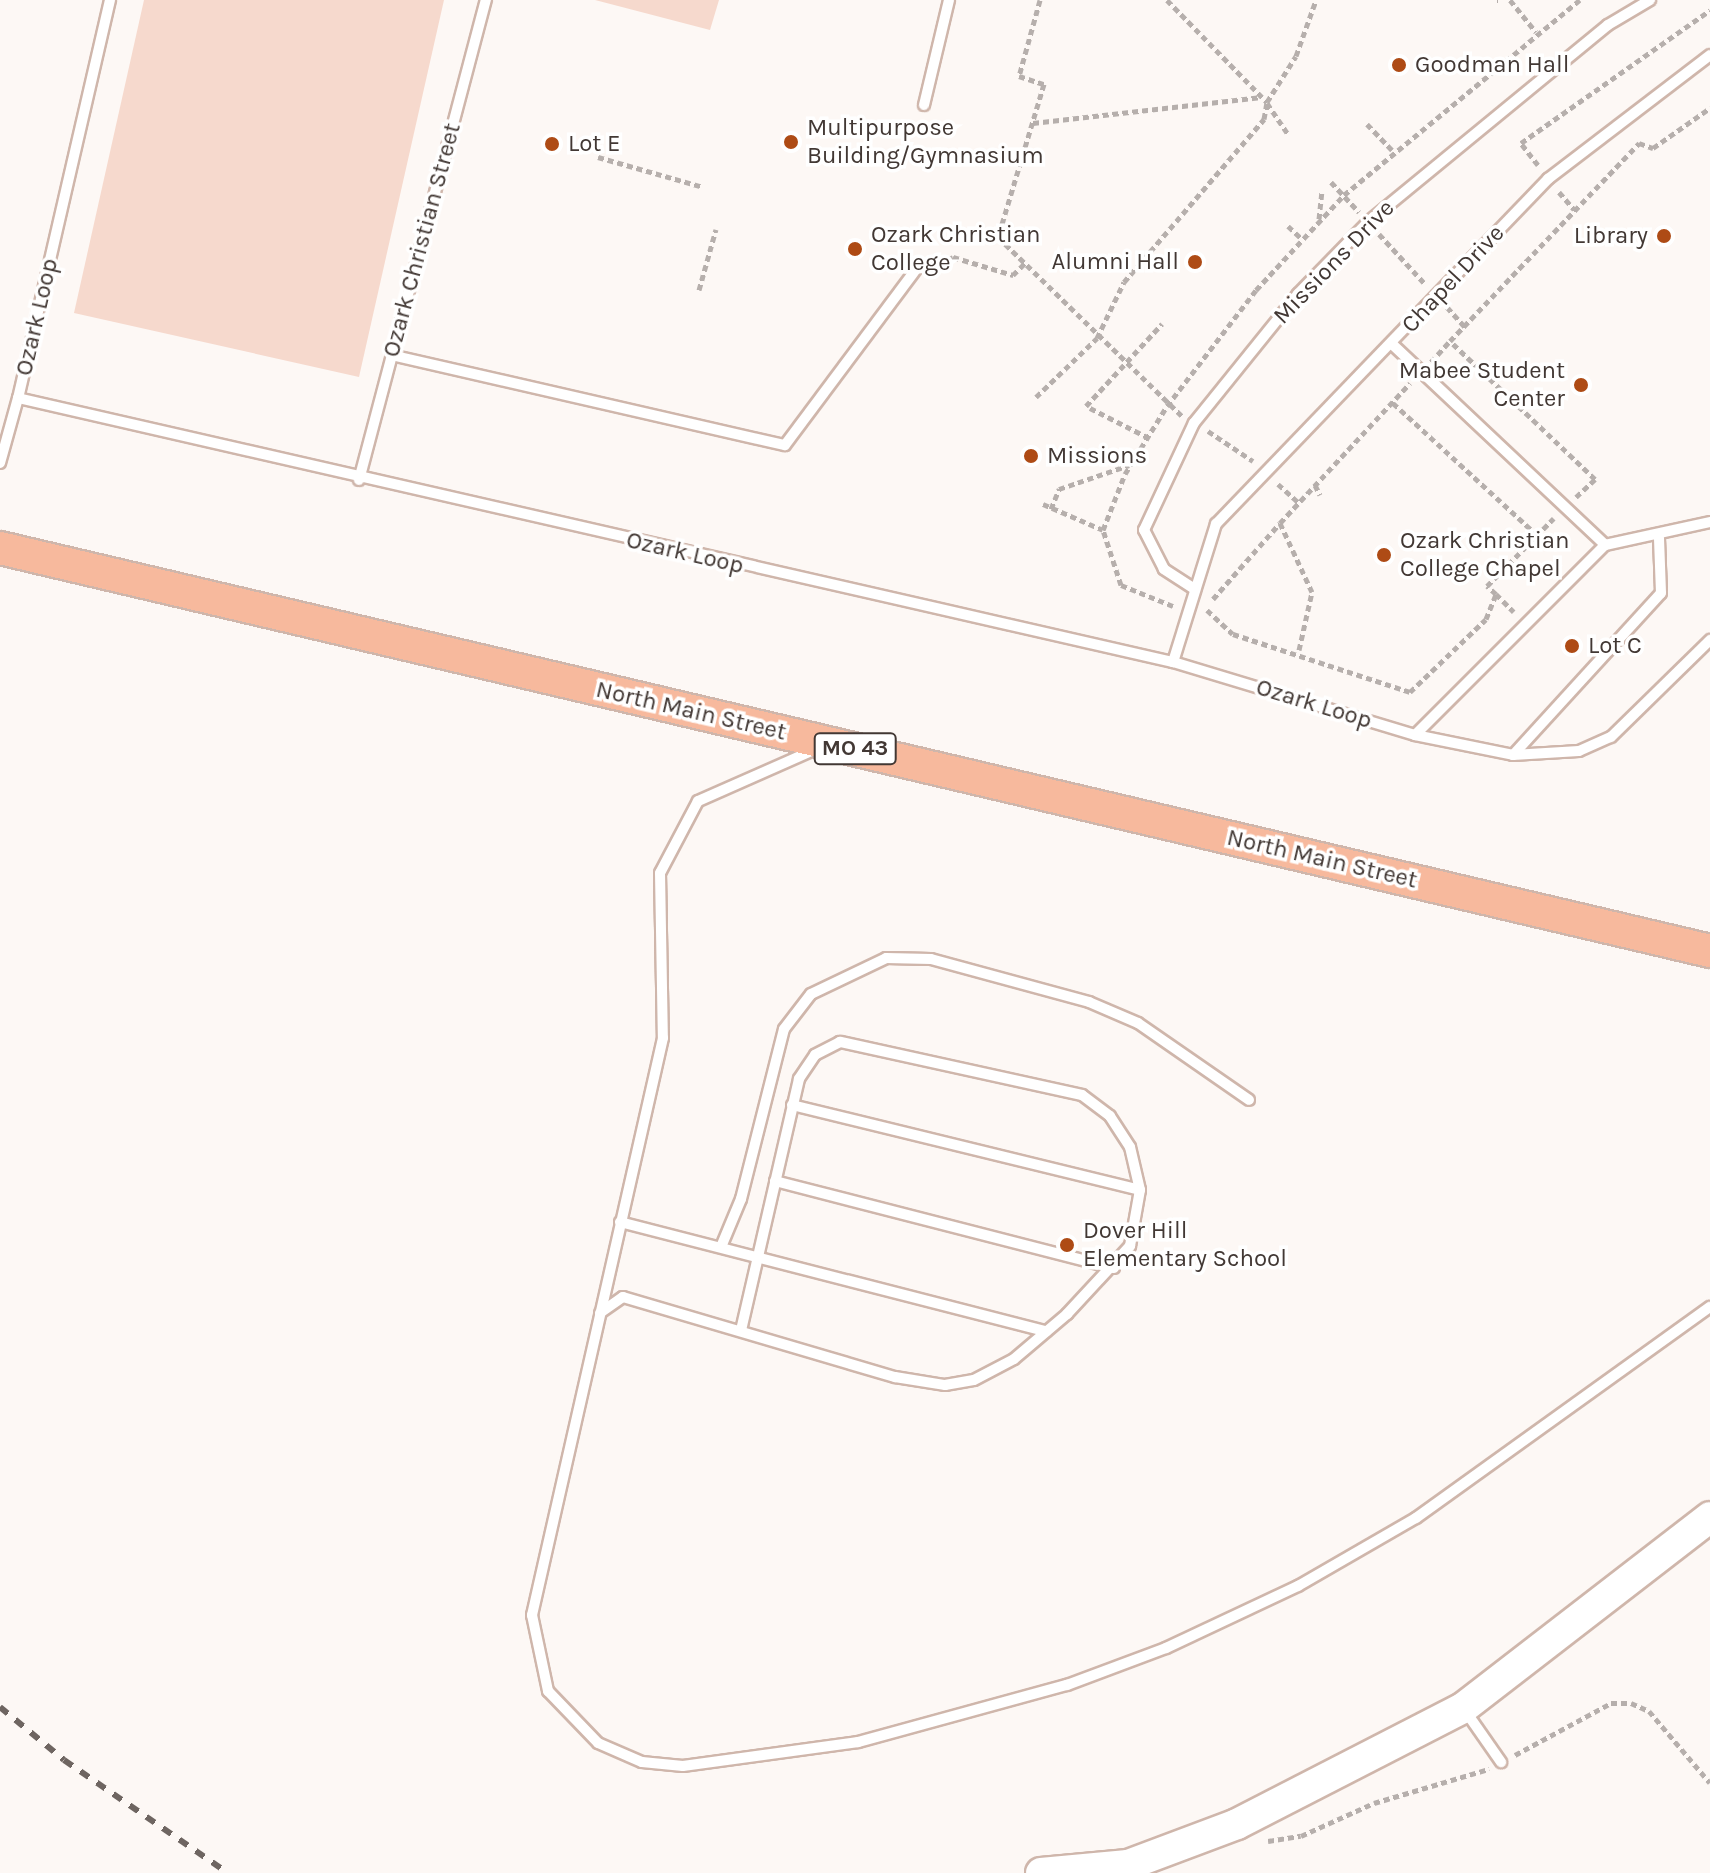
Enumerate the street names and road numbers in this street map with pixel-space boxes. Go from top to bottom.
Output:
street label: Ozark Christian Street [377,120,467,360]
street label: Missions Drive [1267,194,1401,330]
street label: Chapel Drive [1396,219,1510,339]
street label: Ozark Loop [10,256,64,378]
street label: Ozark Loop [624,526,746,580]
street label: Ozark Loop [1253,673,1375,735]
street label: North Main Street [593,675,789,747]
road number: MO 43 [813,731,897,767]
street label: North Main Street [1224,823,1420,895]

